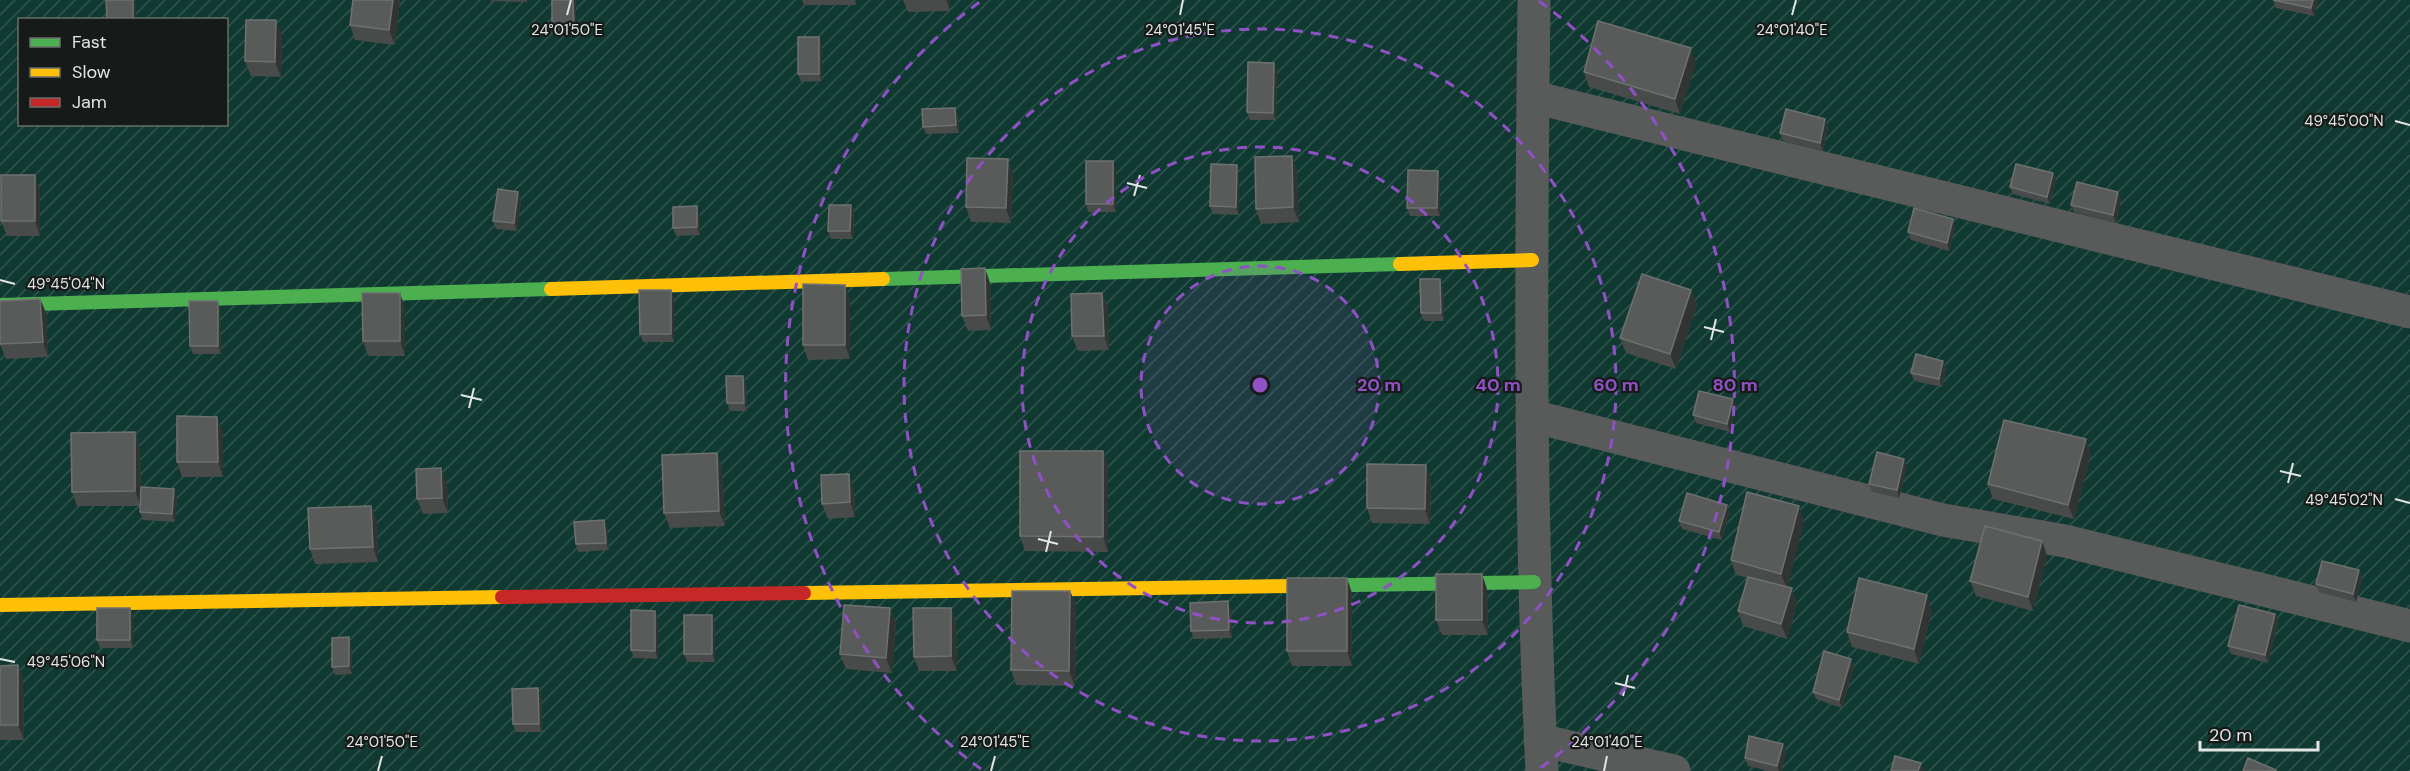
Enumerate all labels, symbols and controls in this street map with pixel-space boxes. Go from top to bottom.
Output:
legend [18,18,228,126]
text: 24°01'50"E [531,20,603,40]
text: 24°01'45"E [1145,20,1215,40]
text: 24°01'40"E [1756,20,1828,40]
text: Fast [72,30,107,54]
text: Slow [72,60,111,84]
text: Jam [72,90,107,114]
text: 49°45'00"N [2304,111,2384,131]
text: 49°45'04"N [27,274,105,294]
text: 20 m [1357,373,1401,397]
text: 40 m [1475,373,1521,397]
text: 60 m [1593,373,1639,397]
text: 80 m [1712,373,1758,397]
centre of rings [1250,375,1270,395]
text: 49°45'02"N [2305,490,2383,510]
text: 49°45'06"N [27,652,105,672]
scale bar [2200,714,2318,752]
text: 20 m [2209,723,2252,747]
text: 24°01'50"E [346,732,418,752]
text: 24°01'45"E [960,732,1030,752]
text: 24°01'40"E [1571,732,1643,752]

